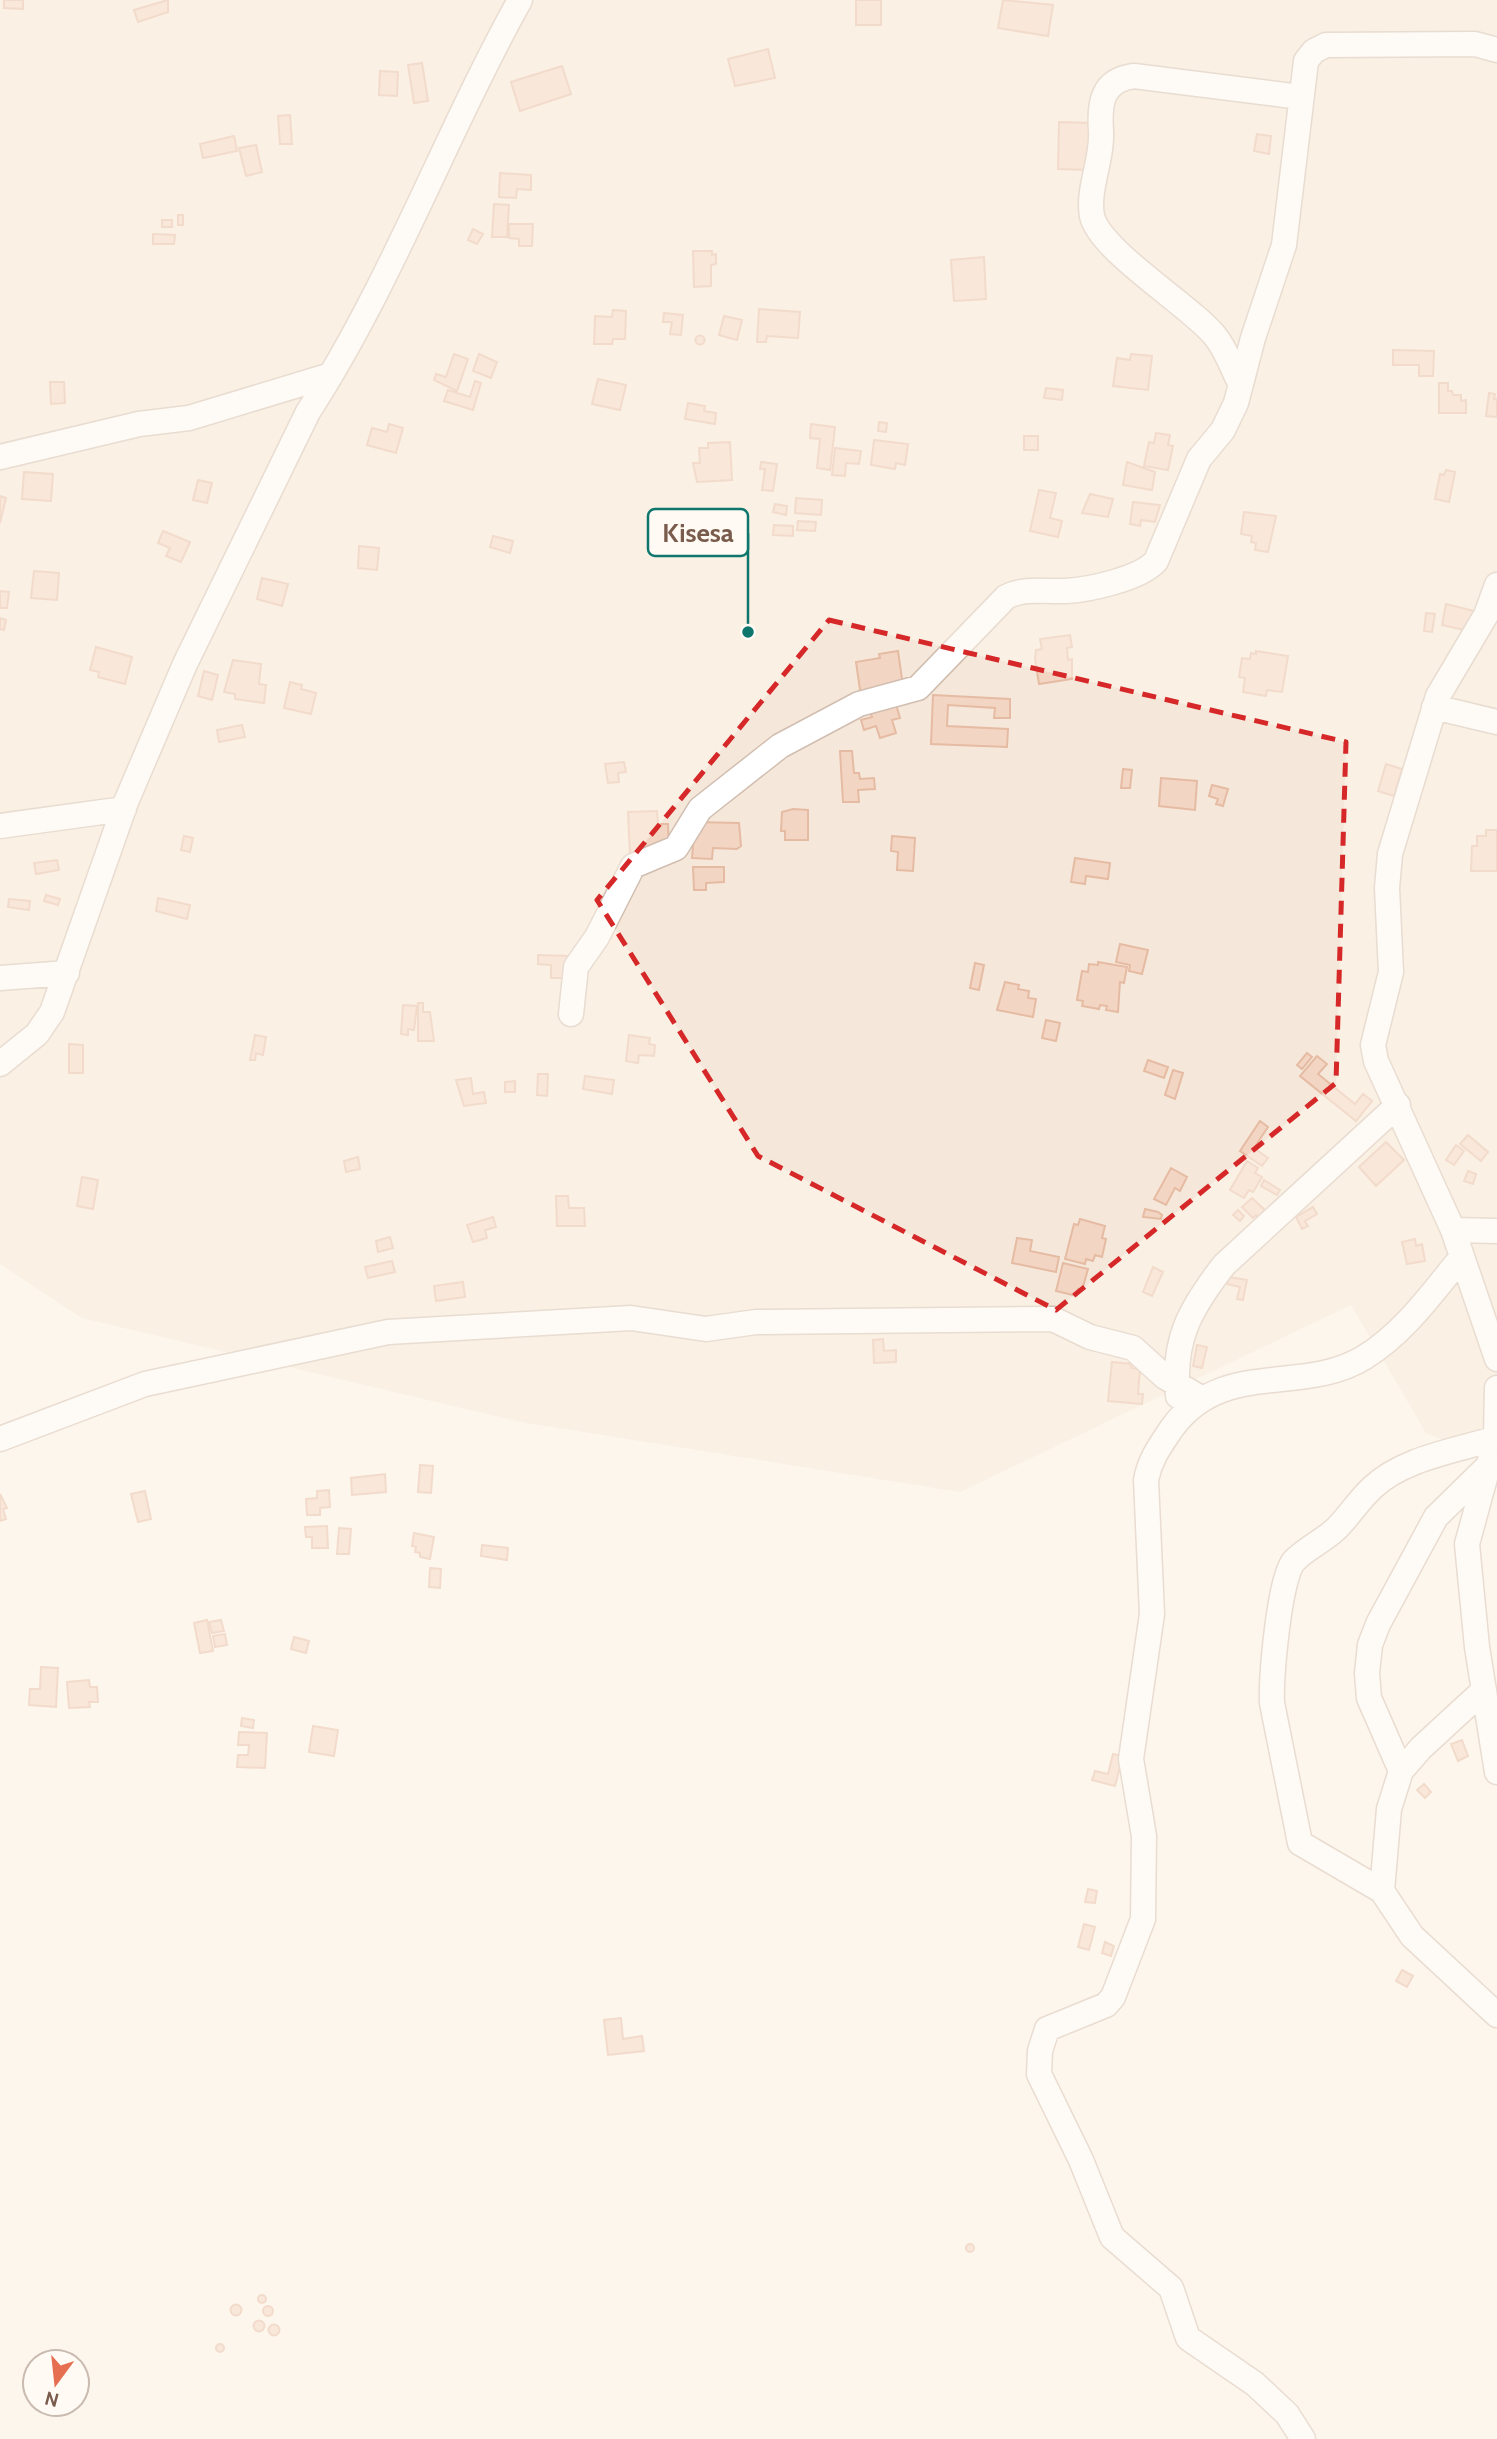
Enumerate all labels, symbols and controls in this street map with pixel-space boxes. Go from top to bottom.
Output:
callout: Kisesa [648,509,748,556]
text: Kisesa [662,517,734,549]
north arrow [21,2348,91,2418]
text: N [42,2386,61,2412]

